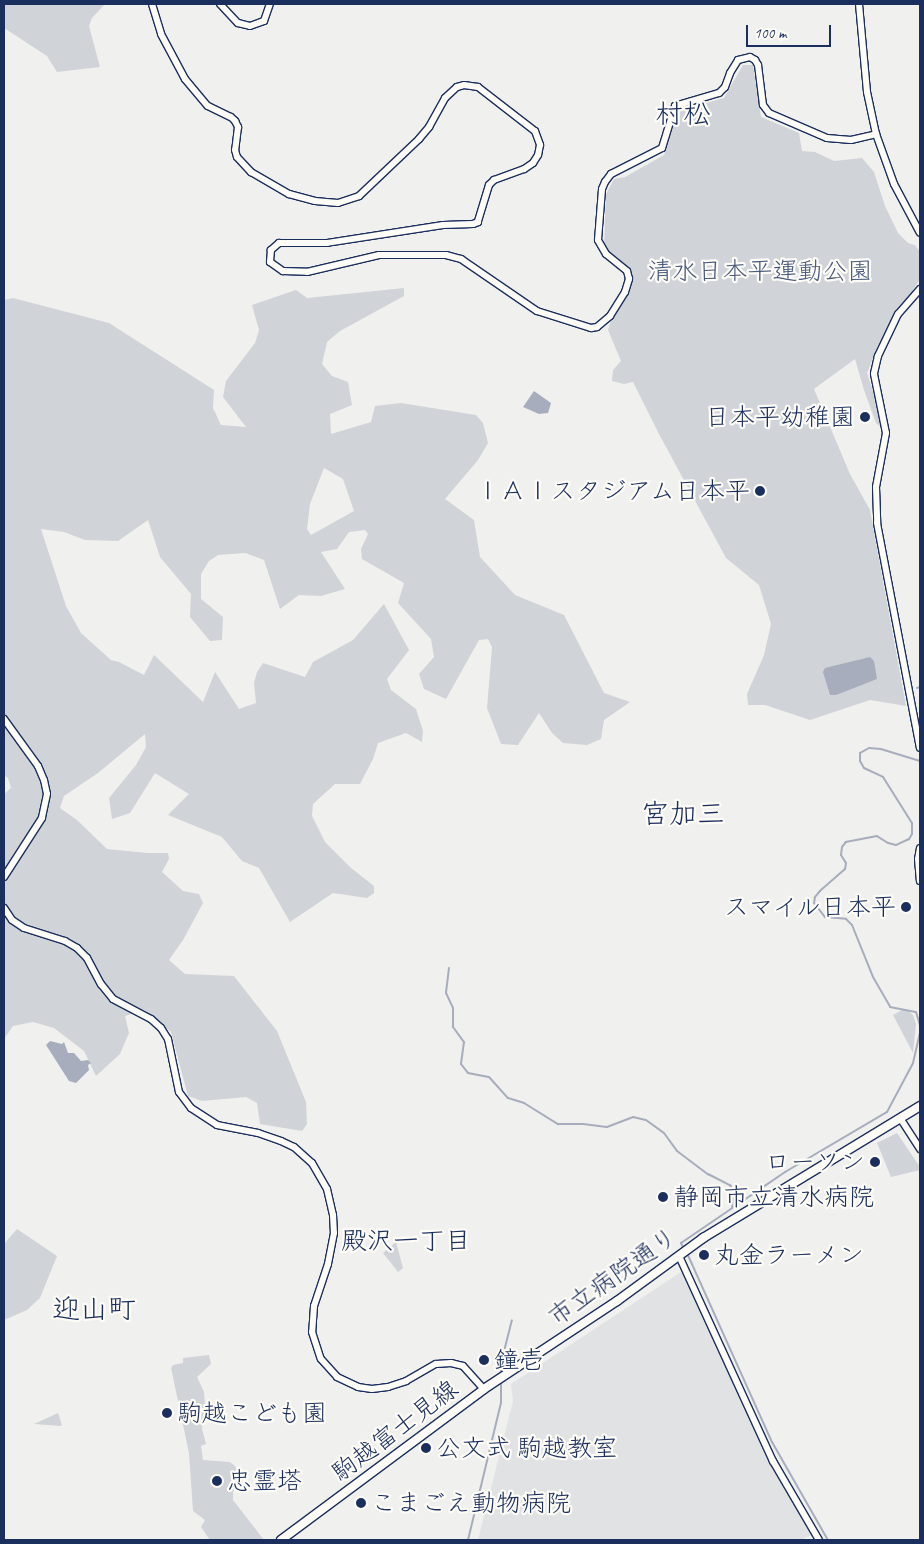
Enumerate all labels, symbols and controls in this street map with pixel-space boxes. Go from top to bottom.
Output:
scale bar [749,15,834,47]
text: 100 m [754,24,786,43]
district label: 村松 [655,97,711,131]
park label: 清水日本平運動公園 [648,256,872,286]
place label: 日本平幼稚園 [705,402,855,432]
marker: 日本平幼稚園 [859,411,871,423]
place label: ＩＡＩスタジアム日本平 [475,476,750,506]
marker: ＩＡＩスタジアム日本平 [754,485,766,497]
district label: 宮加三 [641,797,725,831]
place label: スマイル日本平 [721,892,896,922]
marker: スマイル日本平 [900,901,912,913]
place label: ローソン [765,1147,865,1177]
marker: ローソン [869,1156,881,1168]
place label: 静岡市立清水病院 [674,1182,874,1212]
marker: 静岡市立清水病院 [656,1190,670,1204]
street label: 市立病院通り [543,1222,683,1332]
district label: 殿沢一丁目 [341,1225,471,1257]
place label: 丸金ラーメン [714,1240,864,1270]
marker: 丸金ラーメン [698,1249,710,1261]
district label: 迎山町 [52,1292,136,1326]
place label: 鐘壱 [494,1345,544,1375]
marker: 鐘壱 [478,1354,490,1366]
street label: 駒越富士見線 [326,1374,464,1488]
place label: 駒越こども園 [177,1398,327,1428]
marker: 駒越こども園 [161,1407,173,1419]
place label: 公文式 駒越教室 [436,1433,617,1463]
marker: 公文式 駒越教室 [420,1442,432,1454]
place label: 忠霊塔 [227,1466,302,1496]
marker: 忠霊塔 [211,1475,223,1487]
place label: こまごえ動物病院 [371,1488,571,1518]
marker: こまごえ動物病院 [355,1497,367,1509]

